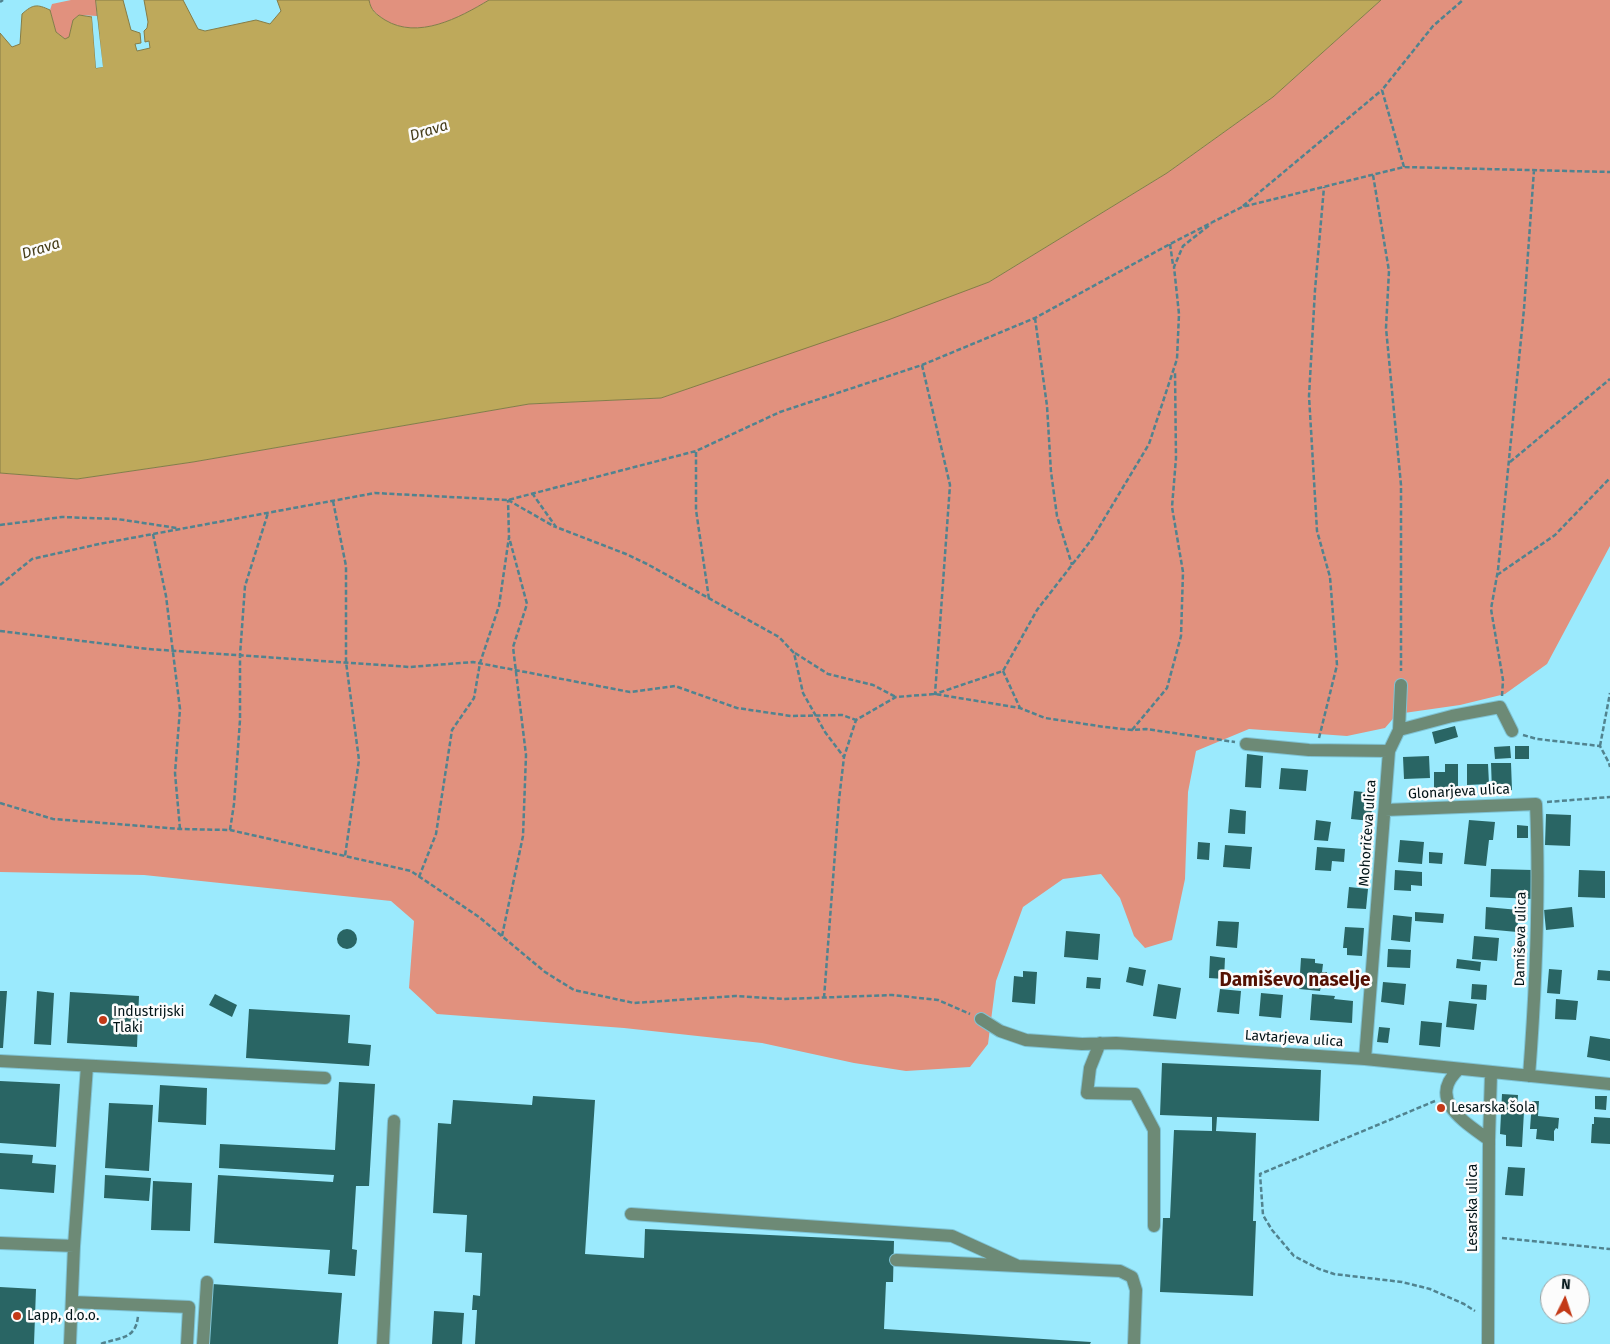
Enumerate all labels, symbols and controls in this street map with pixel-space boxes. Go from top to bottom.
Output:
water label: Drava [408,117,450,145]
water label: Drava [20,235,62,263]
street label: Mohoričeva ulica [1356,779,1380,887]
street label: Glonarjeva ulica [1408,781,1510,803]
street label: Damiševa ulica [1512,891,1530,987]
district label: Damiševo naselje [1219,970,1371,992]
place label: Industrijski Tlaki [113,1004,184,1036]
marker: Industrijski Tlaki [97,1014,109,1026]
street label: Lavtarjeva ulica [1244,1027,1344,1051]
place label: Lesarska šola [1451,1100,1536,1116]
marker: Lesarska šola [1435,1102,1447,1114]
street label: Lesarska ulica [1465,1164,1481,1252]
north arrow [1540,1274,1590,1324]
text: N [1561,1276,1571,1293]
place label: Lapp, d.o.o. [27,1308,99,1324]
marker: Lapp, d.o.o. [11,1310,23,1322]

